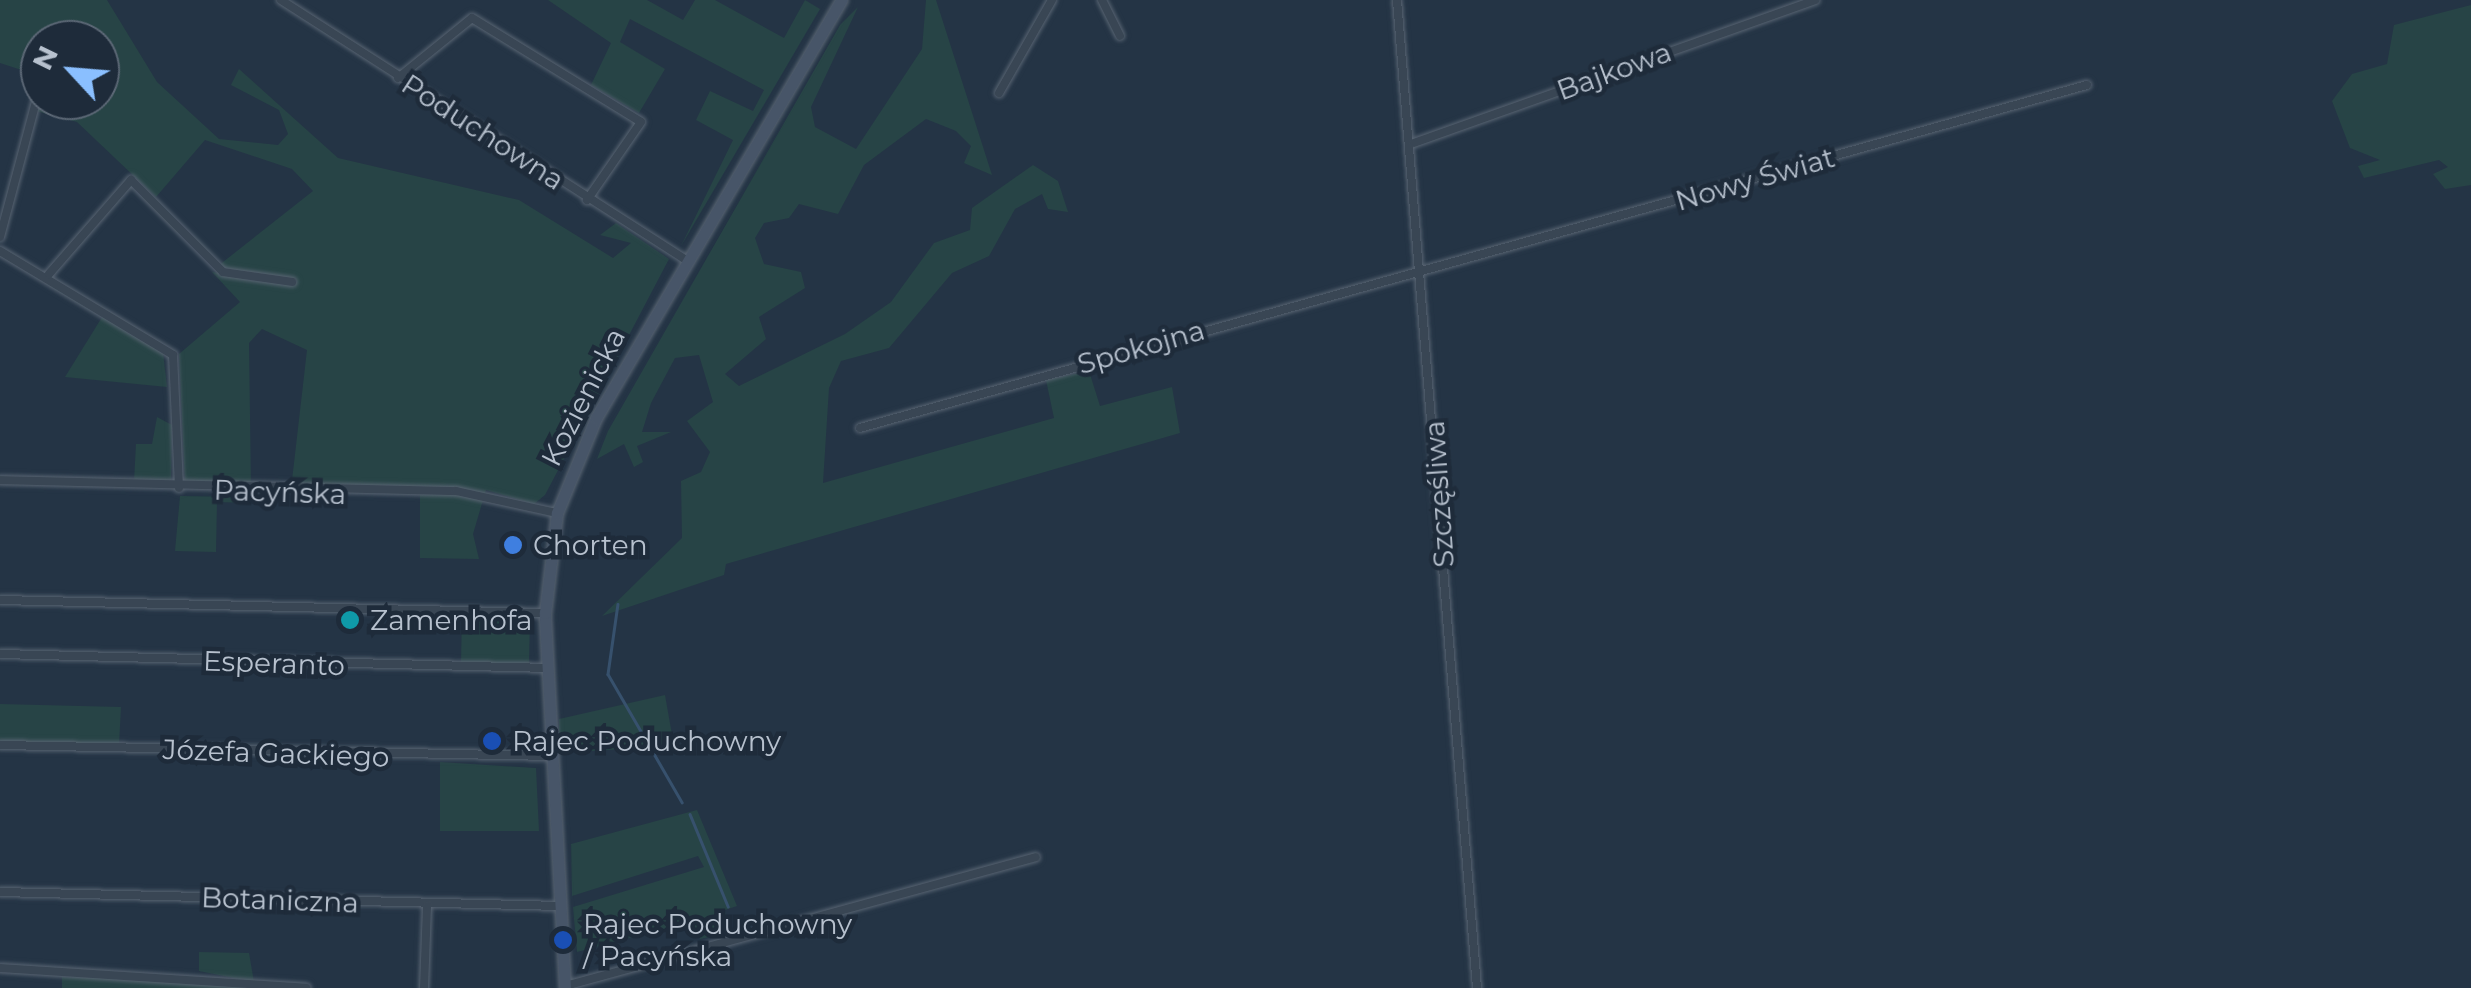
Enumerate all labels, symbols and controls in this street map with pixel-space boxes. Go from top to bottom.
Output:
north arrow [20,20,120,120]
street label: Bajkowa [1552,35,1676,107]
text: N [25,40,65,75]
street label: Poduchowna [396,67,570,197]
street label: Nowy Świat [1672,140,1838,218]
street label: Spokojna [1074,313,1208,381]
street label: Kozienicka [534,322,632,472]
street label: Szczęśliwa [1417,419,1461,569]
street label: Pacyńska [213,473,347,511]
place label: Chorten [533,528,648,562]
marker: Chorten [502,534,524,556]
place label: Zamenhofa [370,603,533,637]
marker: Zamenhofa [339,609,361,631]
street label: Esperanto [202,644,346,682]
place label: Rajec Poduchowny [512,724,781,758]
marker: Rajec Poduchowny [481,730,503,752]
street label: Józefa Gackiego [162,732,390,774]
street label: Botaniczna [201,880,359,920]
place label: Rajec Poduchowny / Pacyńska [583,907,852,973]
marker: Rajec Poduchowny / Pacyńska [552,929,574,951]

